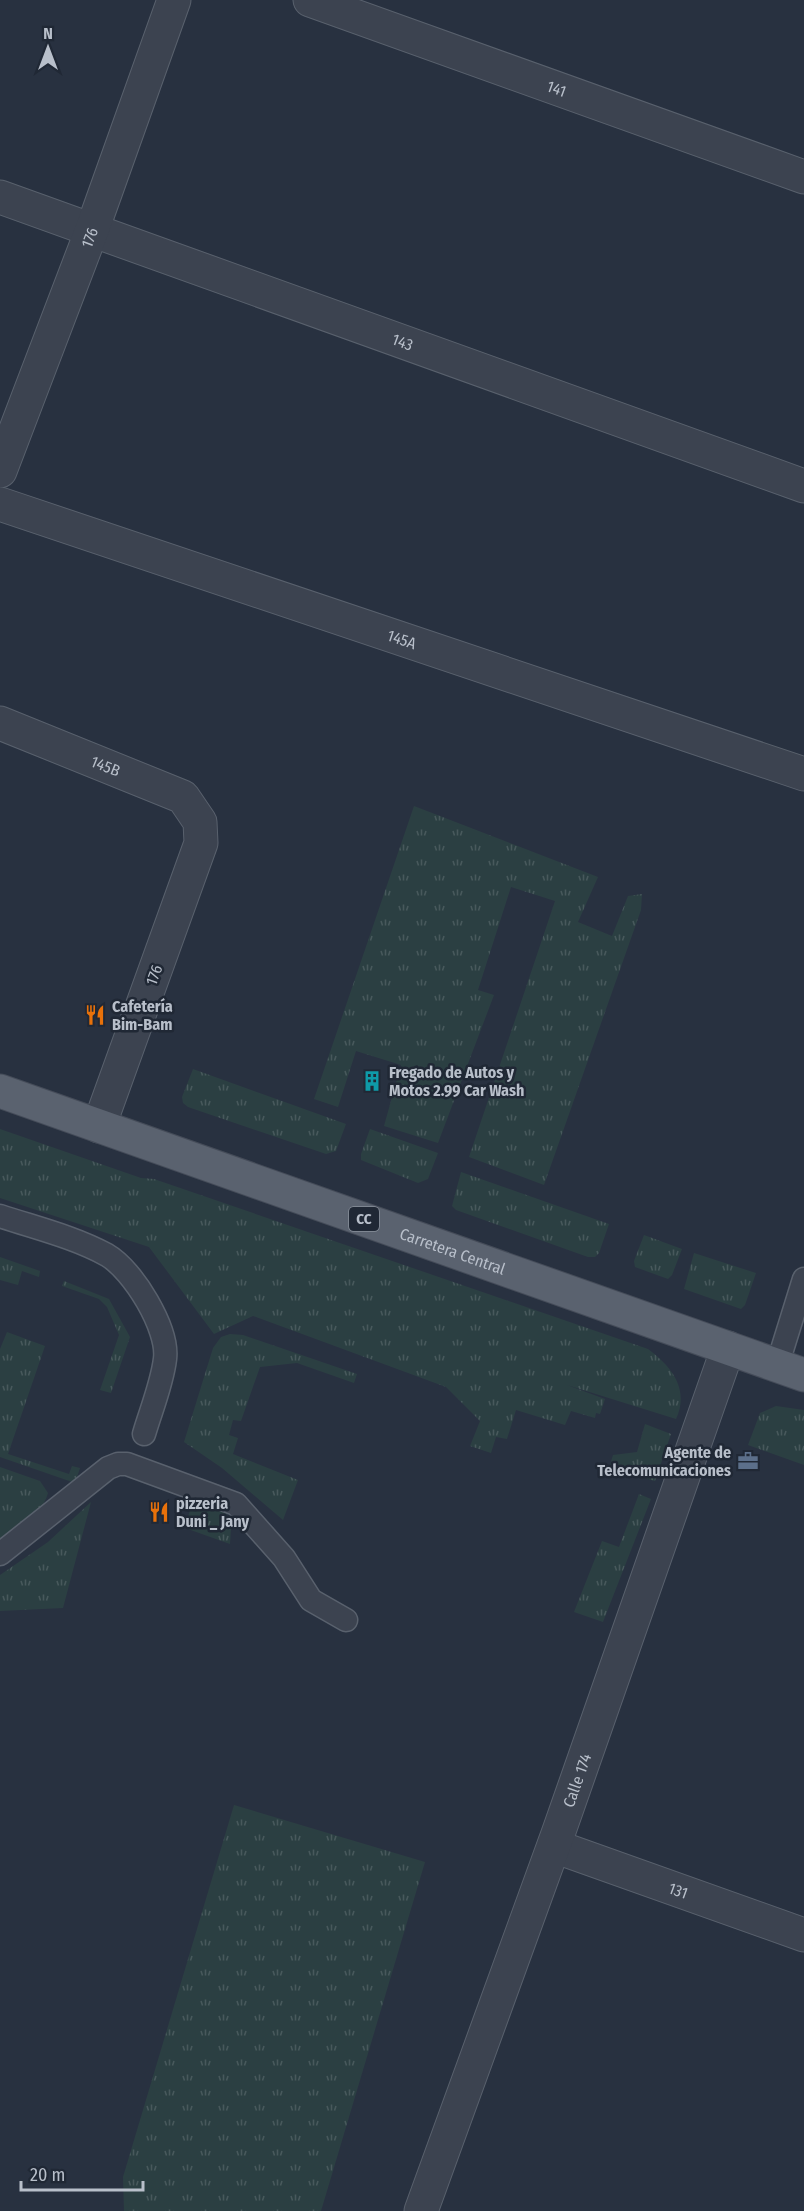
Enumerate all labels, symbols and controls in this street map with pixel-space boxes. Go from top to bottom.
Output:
north arrow [18,18,78,78]
text: N [43,24,53,43]
street label: 141 [544,76,569,101]
street label: 176 [77,225,102,250]
street label: 143 [390,329,416,354]
street label: 145A [385,625,420,653]
street label: 145B [88,751,123,780]
street label: 176 [142,962,166,988]
place label: Cafetería Bim-Bam [112,997,173,1034]
restaurant icon: Cafetería Bim-Bam [83,1003,107,1027]
place label: Fregado de Autos y Motos 2.99 Car Wash [389,1063,524,1100]
building icon: Fregado de Autos y Motos 2.99 Car Wash [360,1069,384,1093]
road number: CC [349,1207,379,1231]
street label: Carretera Central [397,1224,508,1278]
place label: Agente de Telecomunicaciones [597,1443,731,1480]
office icon: Agente de Telecomunicaciones [736,1449,760,1473]
place label: pizzeria Duni _ Jany [176,1494,249,1531]
restaurant icon: pizzeria Duni _ Jany [147,1500,171,1524]
street label: Calle 174 [559,1751,595,1810]
street label: 131 [666,1878,691,1902]
scale bar [21,2154,142,2192]
text: 20 m [30,2164,65,2186]

